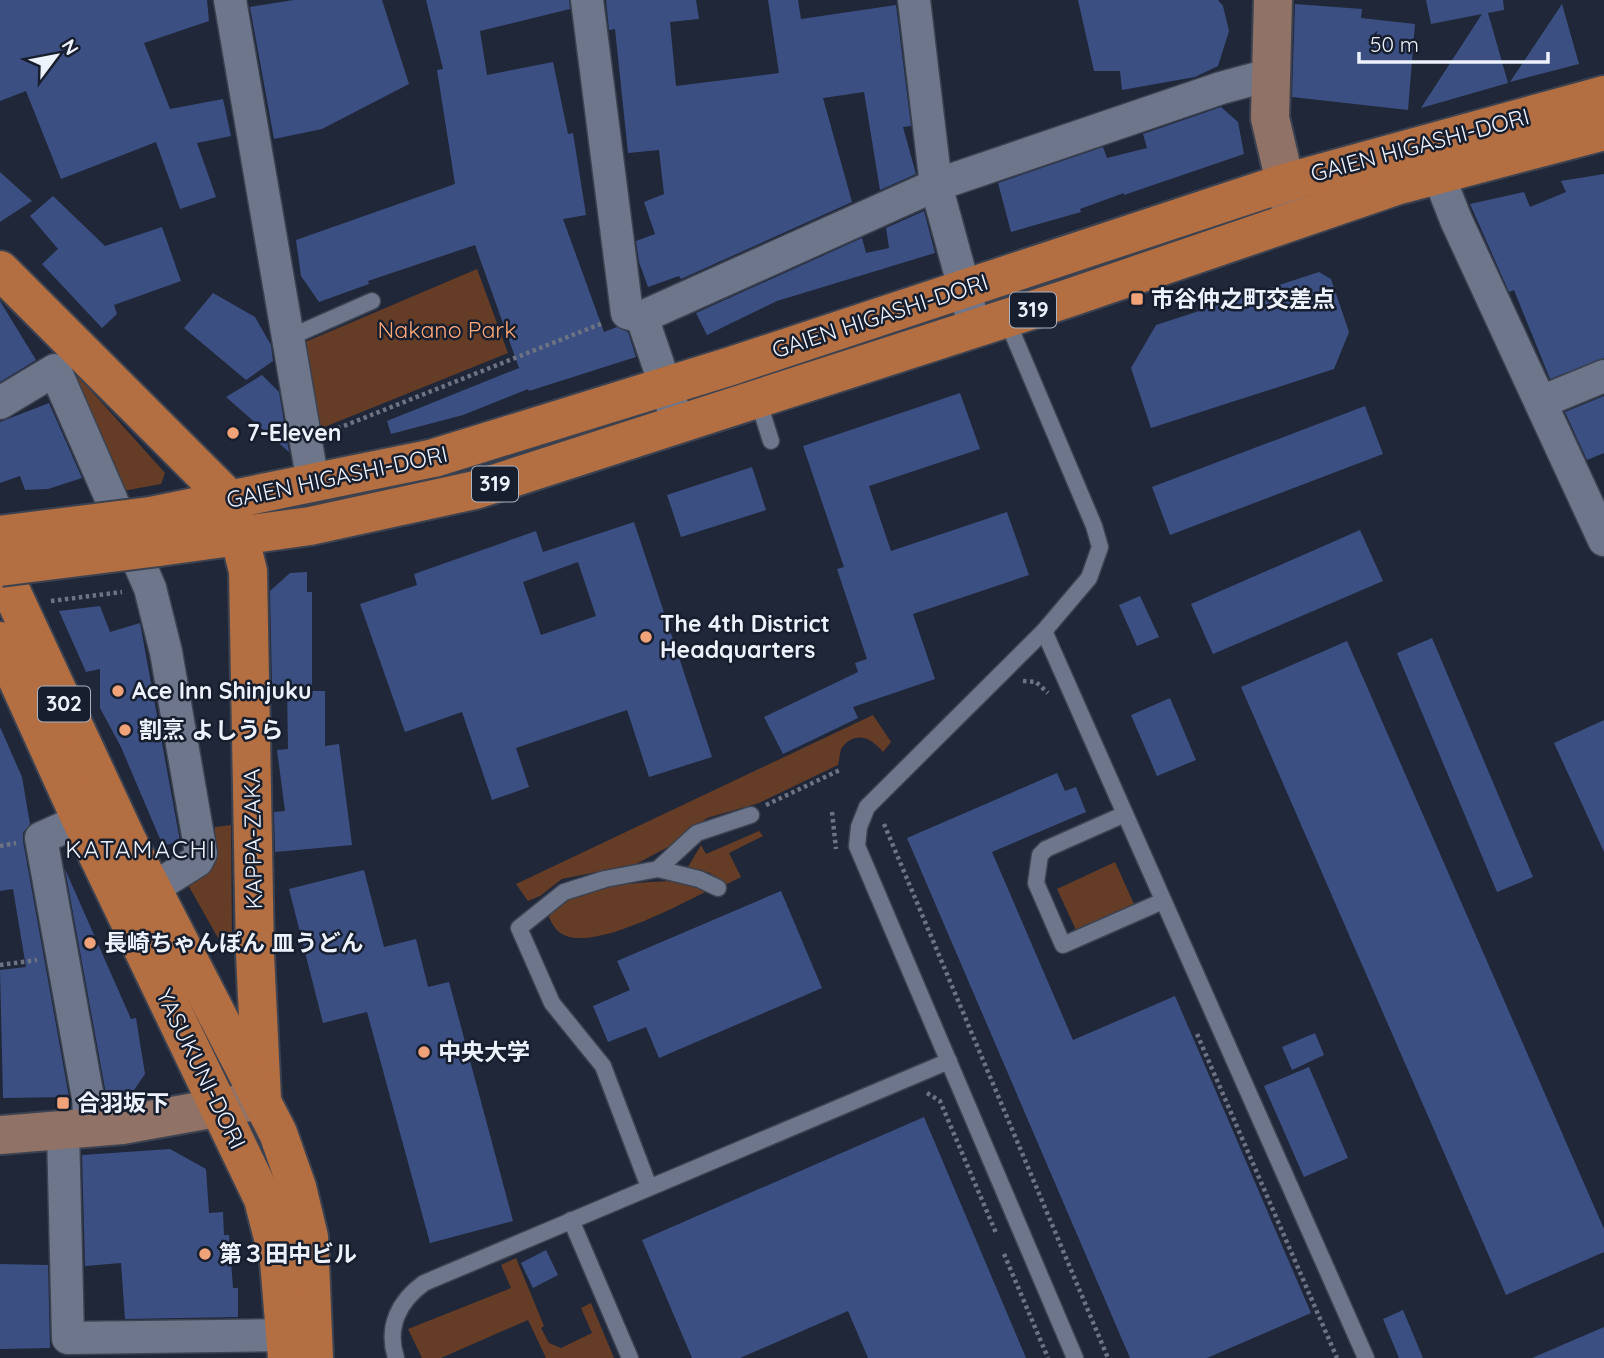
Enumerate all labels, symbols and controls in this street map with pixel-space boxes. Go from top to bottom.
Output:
north arrow [21,21,91,91]
scale bar [1359,21,1548,65]
text: 50 m [1370,31,1419,57]
text: N [57,35,84,59]
street label: GAIEN HIGASHI-DORI [1307,101,1532,188]
street label: GAIEN HIGASHI-DORI [768,267,992,364]
place label: 市谷仲之町交差点 [1151,284,1335,313]
marker: 市谷仲之町交差点 [1129,291,1145,307]
road number: 319 [1010,292,1056,328]
park label: Nakano Park [378,315,517,344]
place label: 7-Eleven [247,418,341,447]
marker: 7-Eleven [225,425,241,441]
street label: GAIEN HIGASHI-DORI [224,439,450,514]
road number: 319 [472,466,518,502]
place label: The 4th District Headquarters [660,609,830,664]
marker: The 4th District Headquarters [638,629,654,645]
place label: Ace Inn Shinjuku [132,676,312,705]
marker: Ace Inn Shinjuku [110,683,126,699]
road number: 302 [38,686,90,722]
place label: 割烹 よしうら [139,715,283,744]
marker: 割烹 よしうら [117,722,133,738]
street label: KAPPA-ZAKA [237,768,268,910]
district label: KATAMACHI [65,834,217,864]
place label: 長崎ちゃんぽん 皿うどん [104,928,363,957]
marker: 長崎ちゃんぽん 皿うどん [82,935,98,951]
street label: YASUKUNI-DORI [150,984,253,1154]
place label: 中央大学 [438,1037,530,1066]
marker: 中央大学 [416,1044,432,1060]
place label: 合羽坂下 [77,1088,169,1117]
marker: 合羽坂下 [55,1095,71,1111]
place label: 第３田中ビル [219,1239,357,1268]
marker: 第３田中ビル [197,1246,213,1262]

